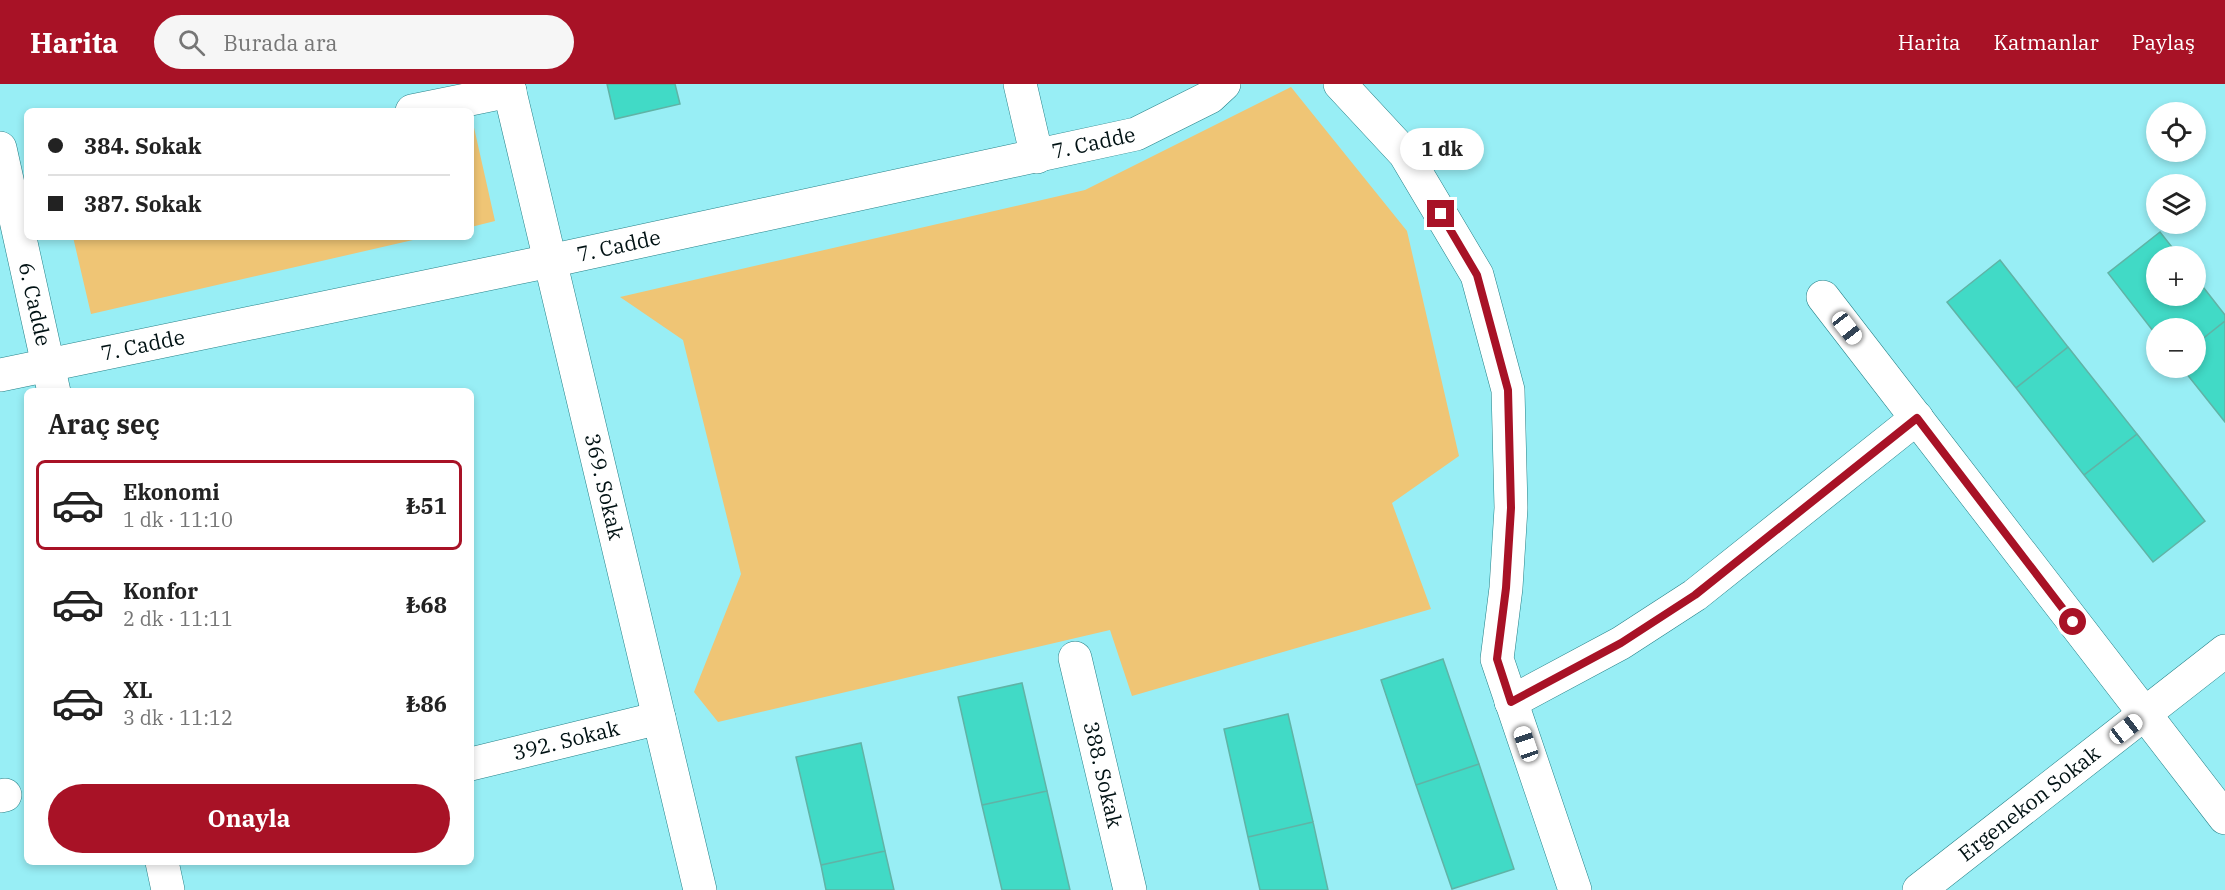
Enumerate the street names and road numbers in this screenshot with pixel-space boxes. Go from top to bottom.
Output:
street label: 7. Cadde [1049,120,1138,165]
street label: 7. Cadde [574,222,663,268]
street label: 6. Cadde [13,260,58,348]
street label: 7. Cadde [98,322,187,367]
street label: 369. Sokak [579,430,631,543]
street label: 392. Sokak [510,713,623,766]
street label: 388. Sokak [1078,718,1130,831]
street label: Ergenekon Sokak [1952,738,2106,867]

